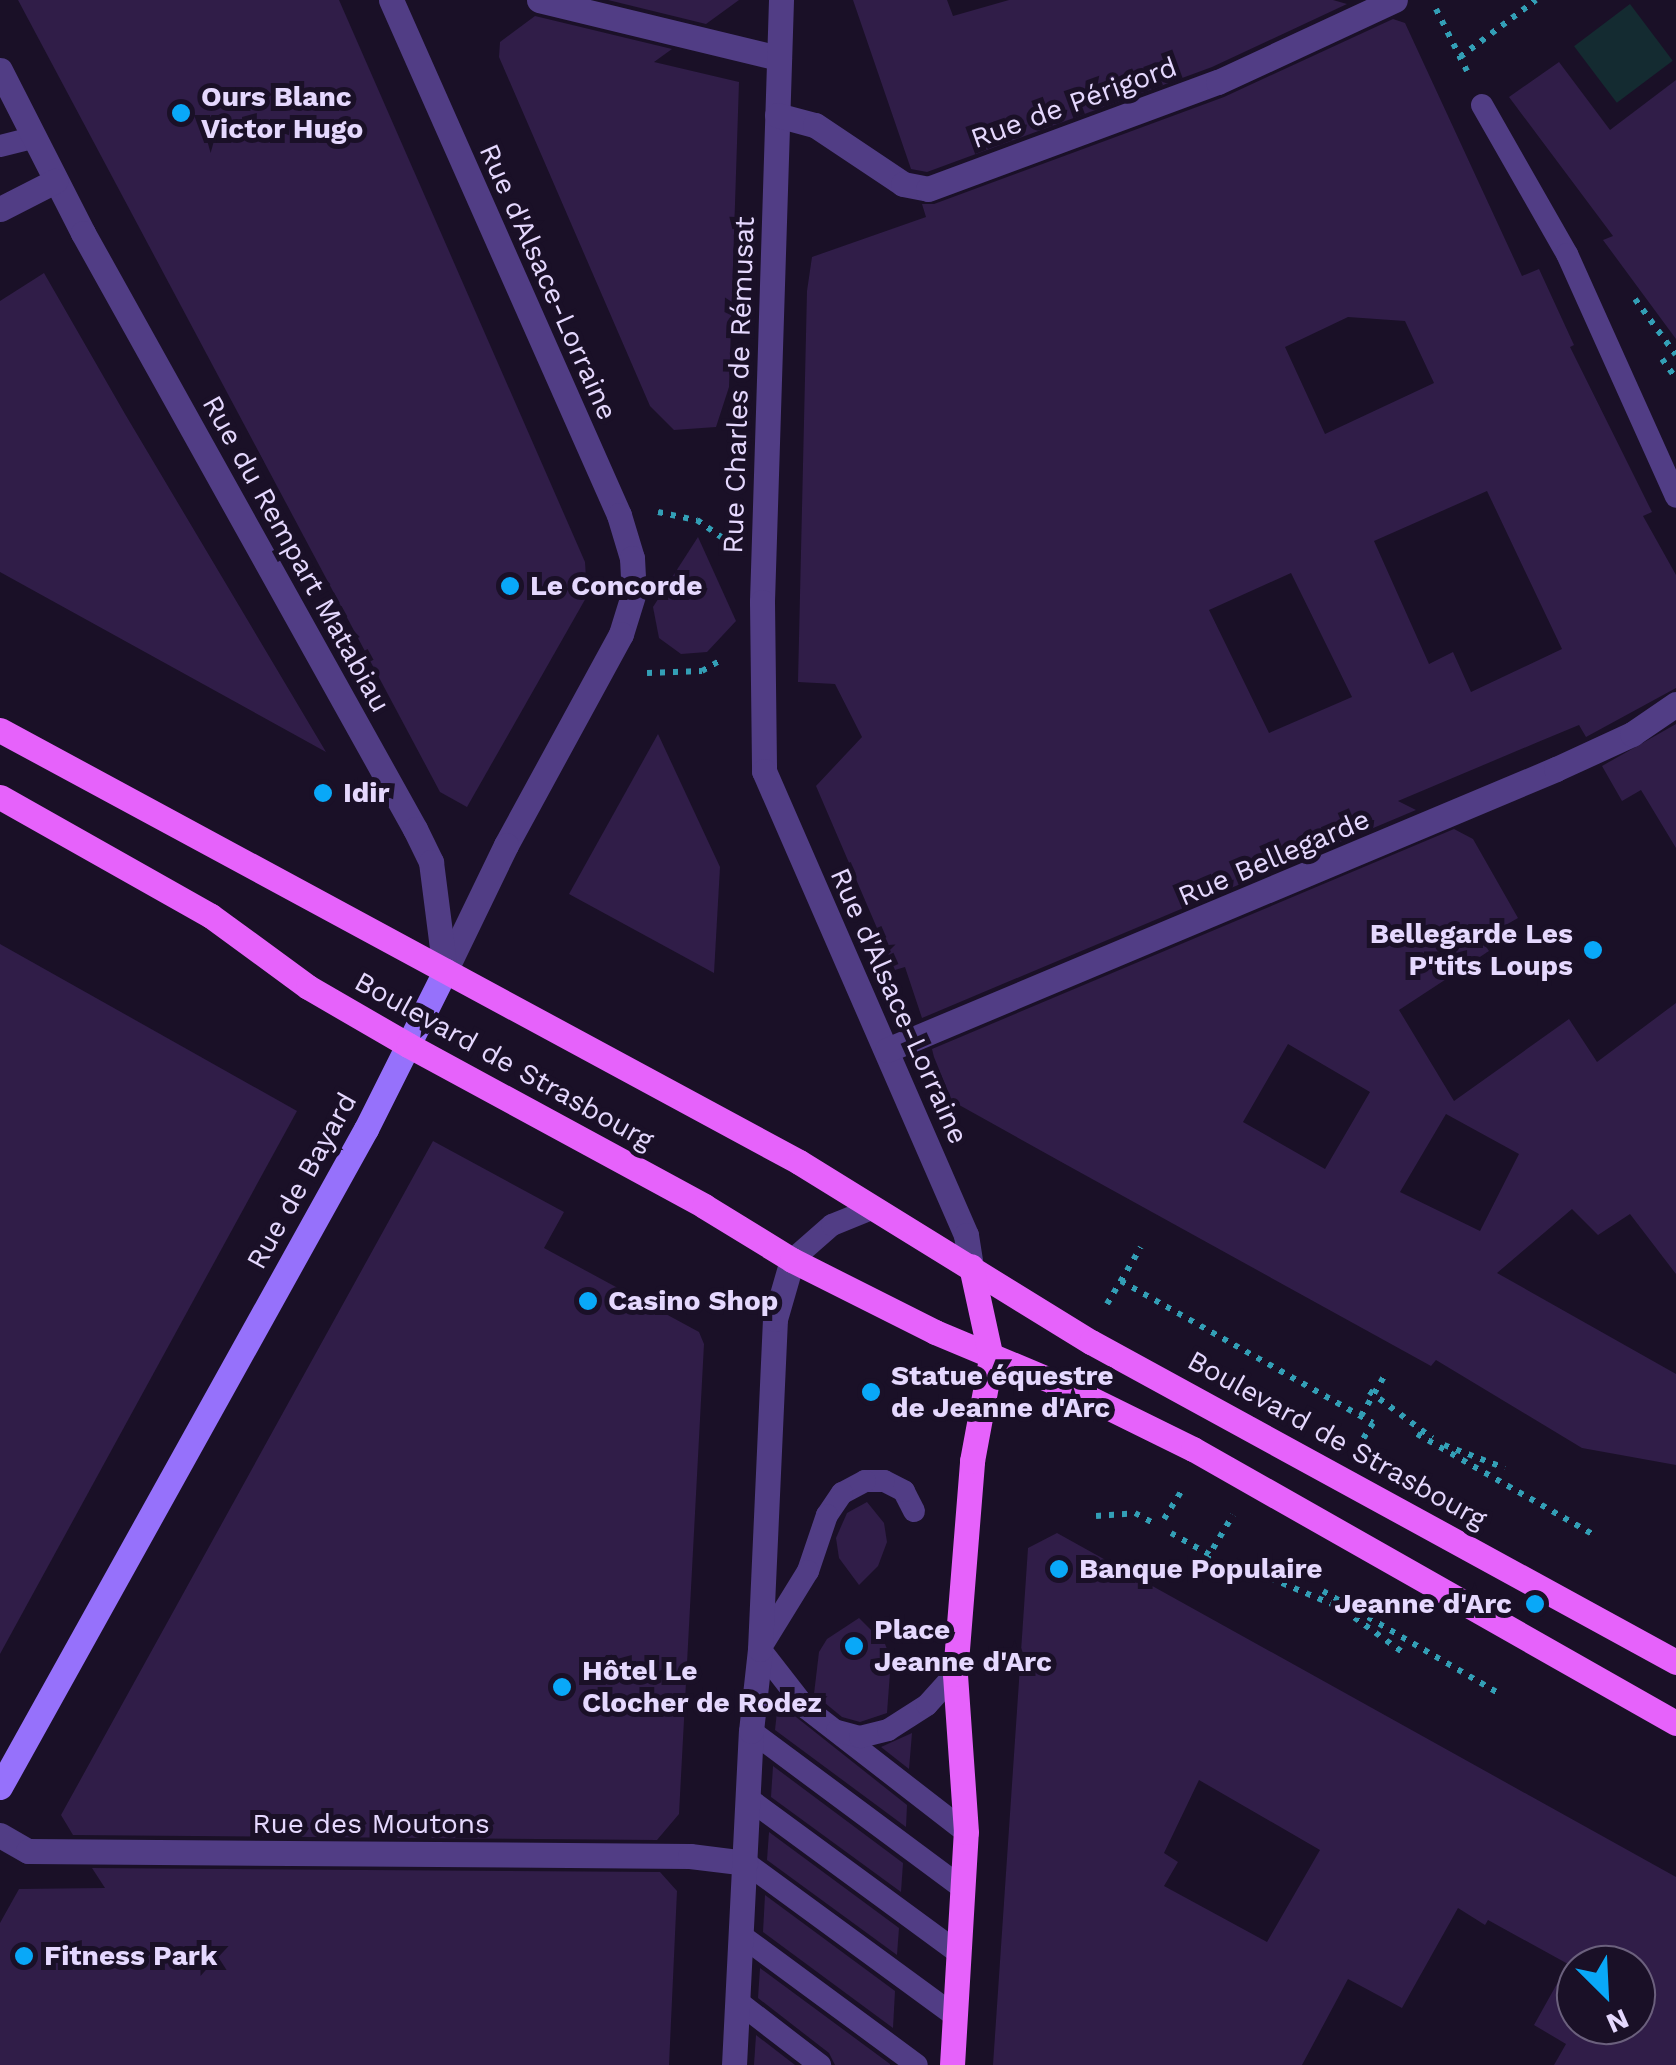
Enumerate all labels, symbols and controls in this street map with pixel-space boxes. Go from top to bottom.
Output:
street label: Rue de Périgord [966,50,1182,156]
place label: Ours Blanc Victor Hugo [201,80,364,146]
marker: Ours Blanc Victor Hugo [170,102,192,124]
street label: Rue d'Alsace-Lorraine [472,139,624,425]
street label: Rue Charles de Rémusat [716,216,762,554]
street label: Rue du Rempart Matabiau [195,390,397,718]
place label: Le Concorde [530,569,702,603]
marker: Le Concorde [499,575,521,597]
place label: Idir [343,776,390,810]
marker: Idir [312,782,334,804]
street label: Rue Bellegarde [1173,803,1375,913]
street label: Rue d'Alsace-Lorraine [823,863,975,1149]
place label: Bellegarde Les P'tits Loups [1370,917,1573,983]
marker: Bellegarde Les P'tits Loups [1582,939,1604,961]
street label: Boulevard de Strasbourg [349,965,659,1157]
street label: Rue de Bayard [240,1087,364,1275]
place label: Casino Shop [608,1284,778,1318]
marker: Casino Shop [577,1290,599,1312]
street label: Boulevard de Strasbourg [1182,1344,1492,1536]
place label: Statue équestre de Jeanne d'Arc [891,1359,1114,1425]
marker: Statue équestre de Jeanne d'Arc [860,1381,882,1403]
place label: Banque Populaire [1079,1552,1323,1586]
marker: Banque Populaire [1048,1558,1070,1580]
place label: Jeanne d'Arc [1334,1587,1512,1621]
marker: Jeanne d'Arc [1522,1591,1548,1617]
place label: Place Jeanne d'Arc [874,1613,1052,1679]
marker: Place Jeanne d'Arc [843,1635,865,1657]
place label: Hôtel Le Clocher de Rodez [582,1654,822,1720]
marker: Hôtel Le Clocher de Rodez [551,1676,573,1698]
street label: Rue des Moutons [252,1807,490,1841]
place label: Fitness Park [44,1939,217,1973]
marker: Fitness Park [13,1945,35,1967]
north arrow [1556,1945,1656,2045]
text: N [1601,2002,1634,2040]

